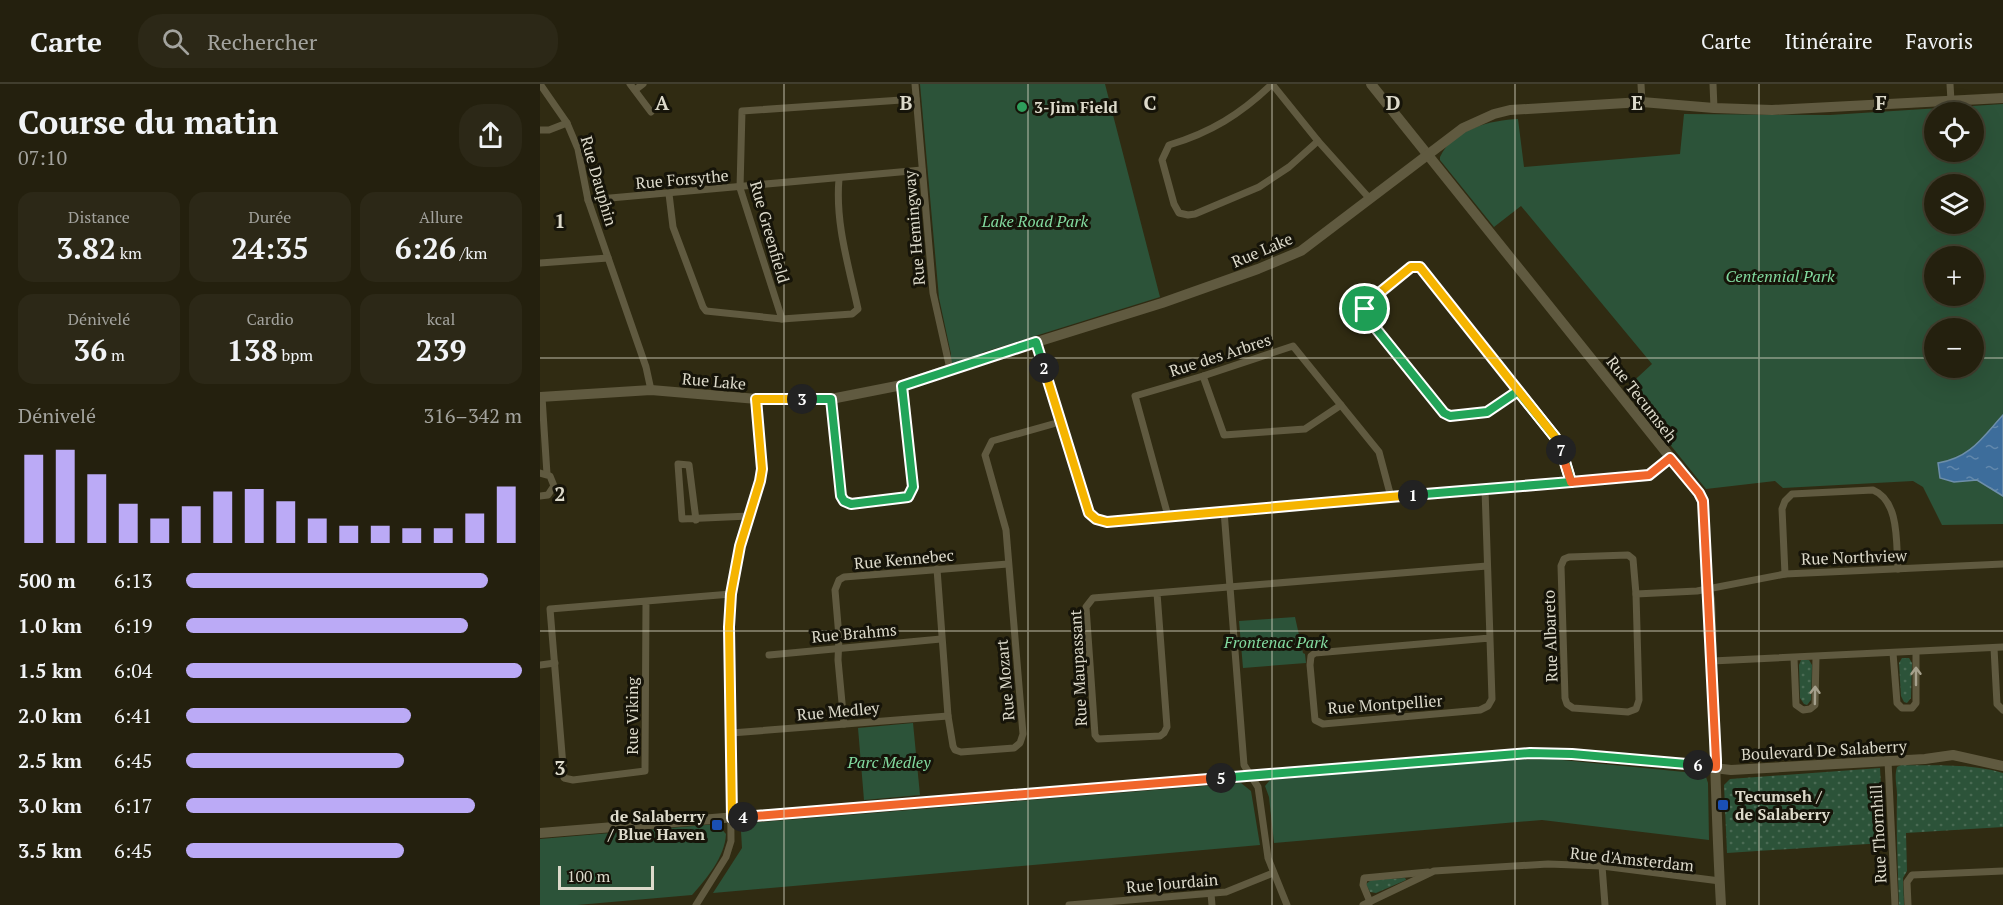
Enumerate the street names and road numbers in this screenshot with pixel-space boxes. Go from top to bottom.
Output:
street label: Rue Dauphin [576,133,622,229]
street label: Rue Forsythe [635,164,729,194]
street label: Rue Hemingway [898,169,930,286]
street label: Rue Greenfield [745,178,795,286]
street label: Rue Lake [1228,227,1296,273]
street label: Rue des Arbres [1166,328,1274,382]
street label: Rue Tecumseh [1602,352,1683,447]
street label: Rue Lake [681,367,747,395]
street label: Rue Kennebec [853,544,955,574]
street label: Rue Northview [1801,544,1908,570]
street label: Rue Albareto [1537,589,1563,683]
street label: Rue Maupassant [1064,609,1092,727]
street label: Rue Brahms [810,618,898,648]
street label: Rue Mozart [990,638,1020,722]
street label: Rue Viking [621,677,643,755]
street label: Rue Montpellier [1327,689,1444,719]
street label: Rue Medley [796,696,881,726]
street label: Boulevard De Salaberry [1741,735,1908,765]
street label: Rue Thornhill [1864,784,1892,884]
street label: Rue d'Amsterdam [1569,842,1695,876]
street label: Rue Jourdain [1125,868,1219,898]

